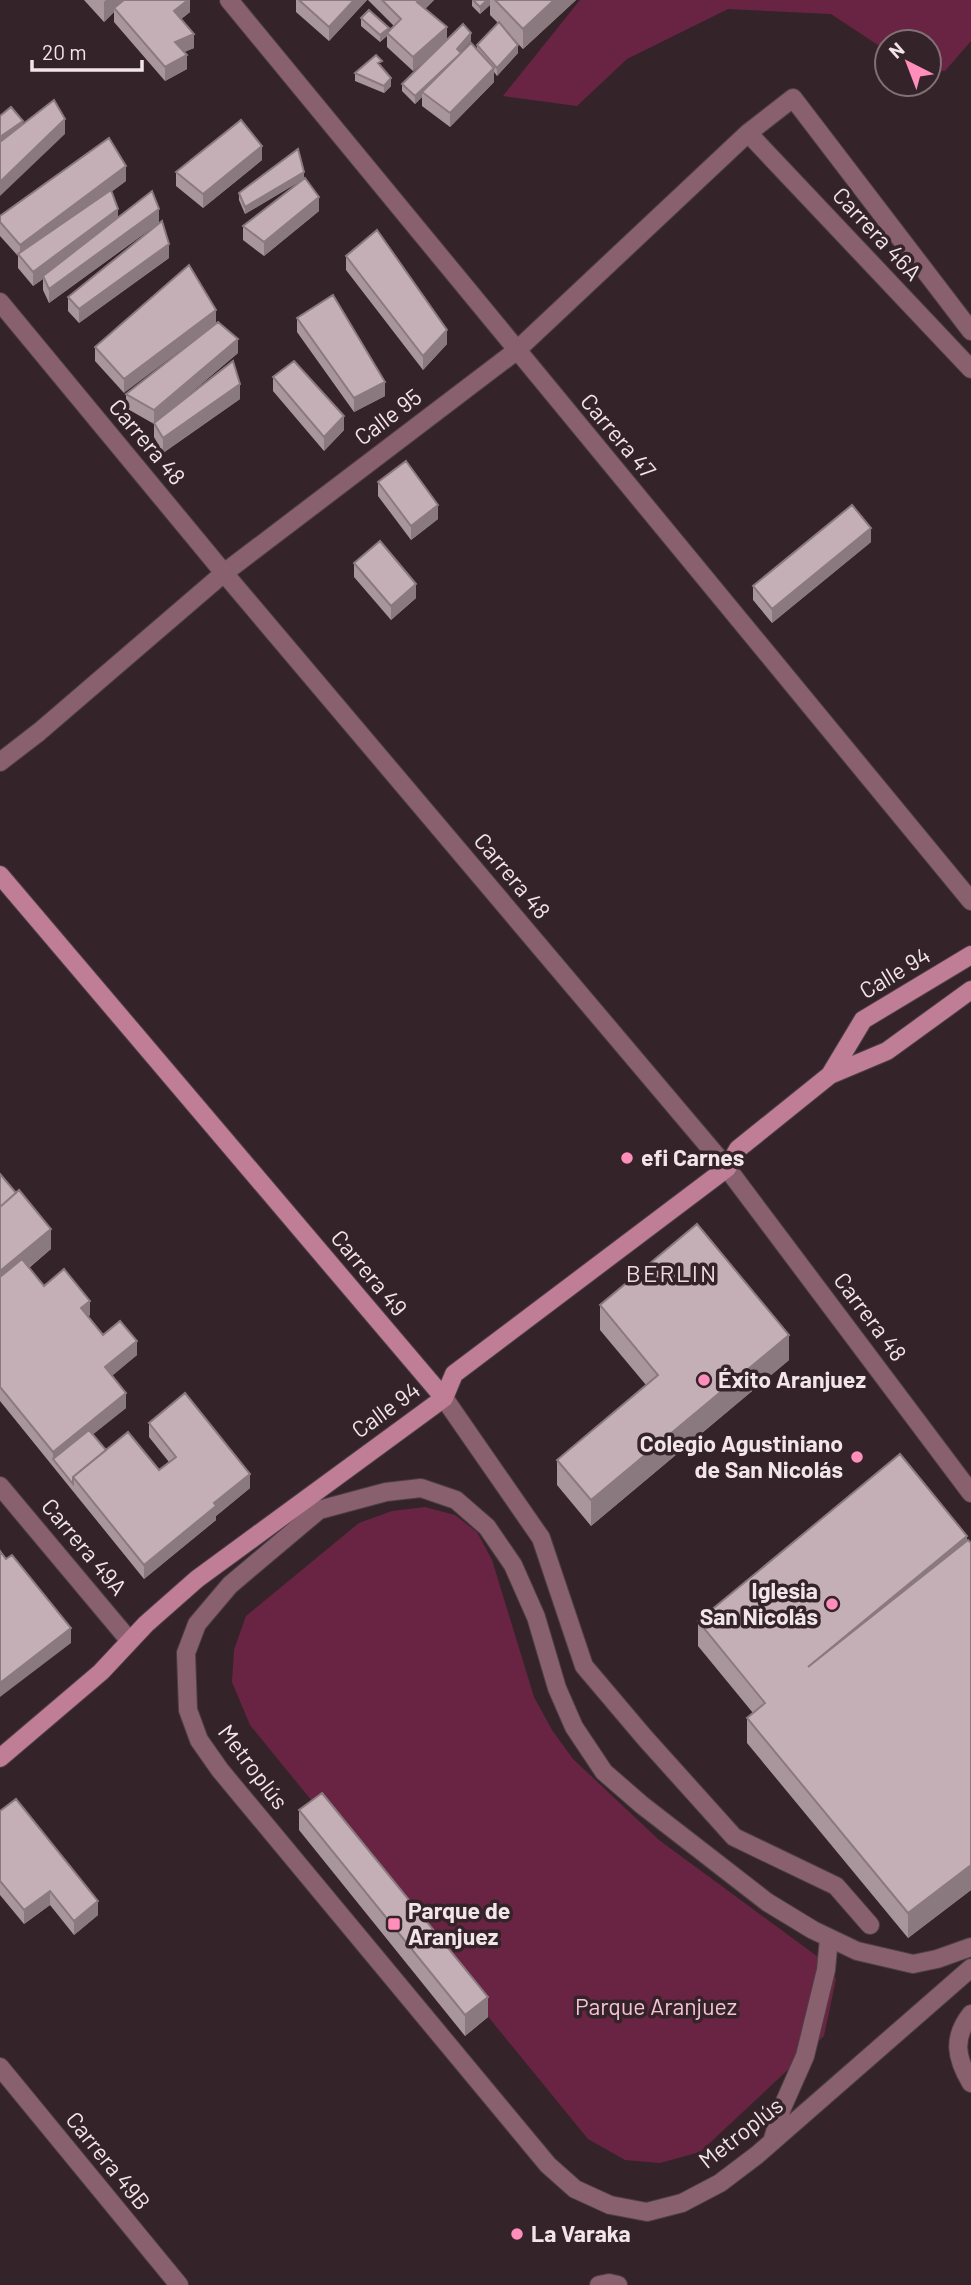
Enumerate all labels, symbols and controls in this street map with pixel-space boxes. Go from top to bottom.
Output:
scale bar [32,28,142,72]
north arrow [873,28,943,98]
text: N [884,37,909,63]
text: 20 m [42,39,87,64]
street label: Carrera 46A [827,181,928,286]
street label: Calle 95 [348,382,426,450]
street label: Carrera 47 [575,387,662,484]
street label: Carrera 48 [104,393,192,490]
street label: Carrera 48 [469,827,557,924]
street label: Calle 94 [854,940,935,1004]
place label: efi Carnes [641,1143,744,1171]
marker: efi Carnes [619,1150,635,1166]
street label: Carrera 49 [326,1224,414,1321]
district label: BERLIN [626,1258,718,1287]
street label: Carrera 48 [828,1267,913,1366]
place label: Éxito Aranjuez [718,1365,866,1393]
marker: Éxito Aranjuez [696,1372,712,1388]
street label: Calle 94 [346,1375,425,1443]
place label: Colegio Agustiniano de San Nicolás [640,1429,843,1483]
marker: Colegio Agustiniano de San Nicolás [849,1449,865,1465]
street label: Carrera 49A [36,1492,133,1600]
place label: Iglesia San Nicolás [700,1576,818,1630]
marker: Iglesia San Nicolás [824,1596,840,1612]
street label: Metroplús [213,1718,295,1814]
place label: Parque de Aranjuez [408,1896,510,1950]
marker: Parque de Aranjuez [386,1916,402,1932]
park label: Parque Aranjuez [575,1992,737,2020]
street label: Metroplús [693,2091,788,2174]
street label: Carrera 49B [61,2106,157,2215]
place label: La Varaka [531,2219,631,2247]
marker: La Varaka [509,2226,525,2242]

